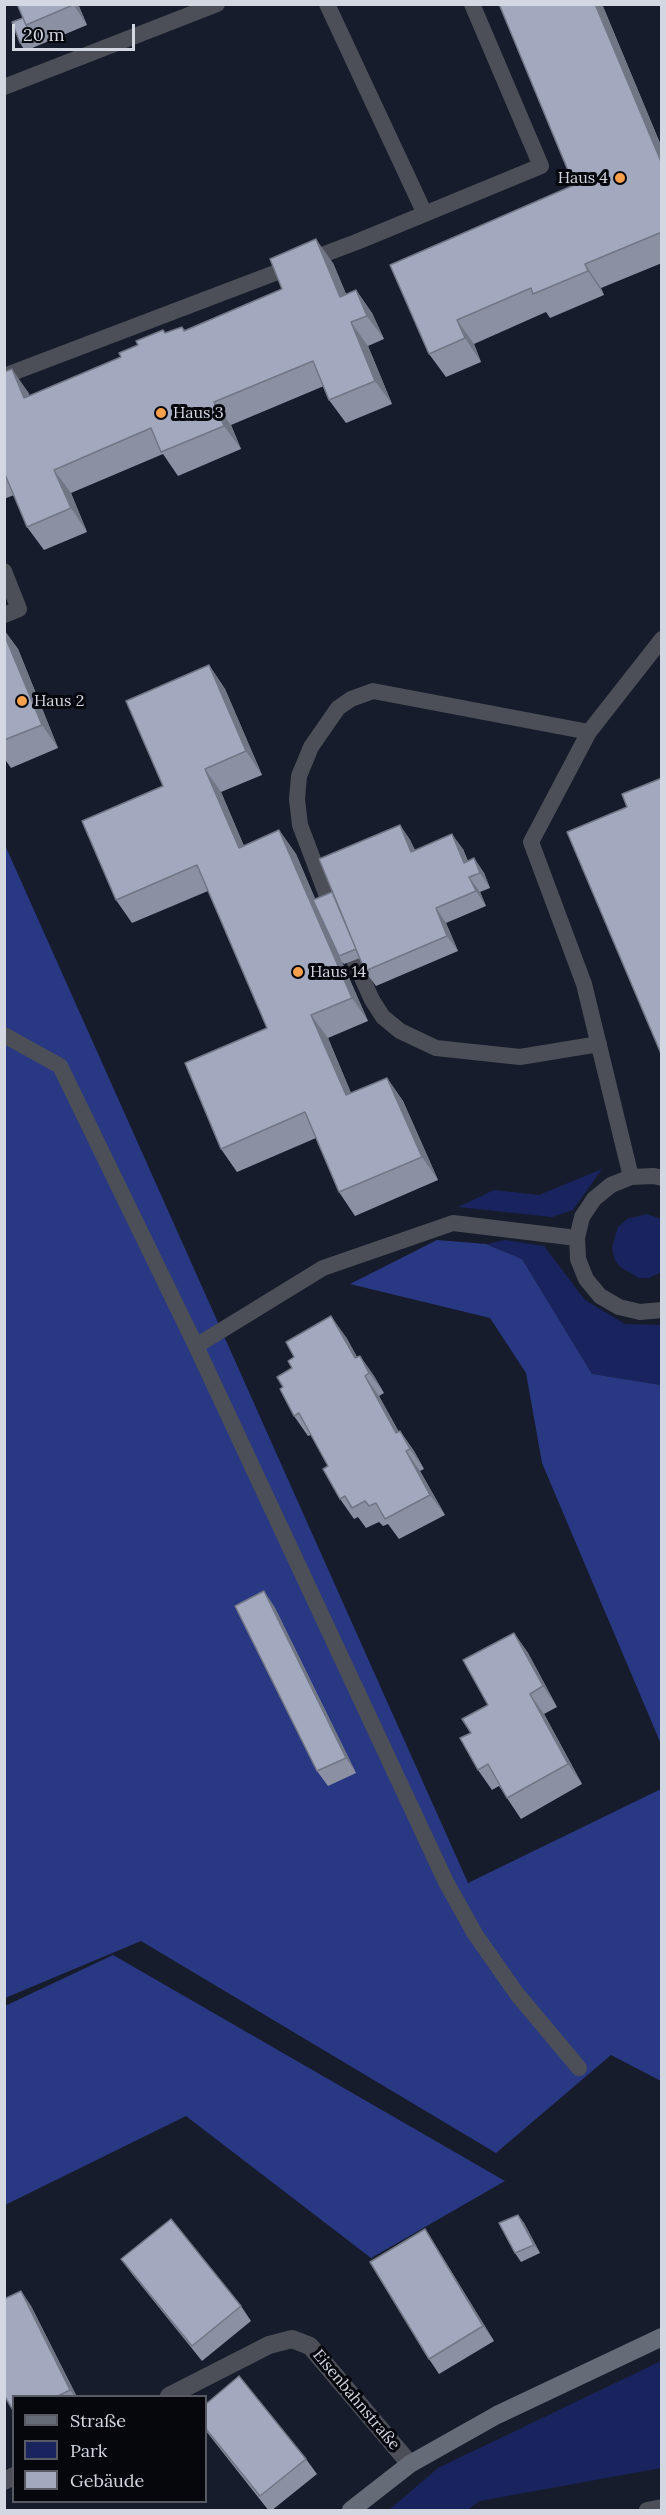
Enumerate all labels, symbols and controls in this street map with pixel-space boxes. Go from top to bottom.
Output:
scale bar [15,12,138,50]
text: 20 m [23,23,65,46]
place label: Haus 4 [558,168,608,188]
marker: Haus 4 [613,171,627,185]
place label: Haus 3 [173,403,224,423]
marker: Haus 3 [154,406,168,420]
place label: Haus 2 [34,691,84,711]
marker: Haus 2 [15,694,29,708]
place label: Haus 14 [310,962,366,982]
marker: Haus 14 [291,965,305,979]
street label: Eisenbahnstraße [308,2346,404,2454]
legend [12,2395,207,2503]
text: Straße [70,2409,126,2432]
text: Park [70,2439,107,2462]
text: Gebäude [70,2469,144,2492]

